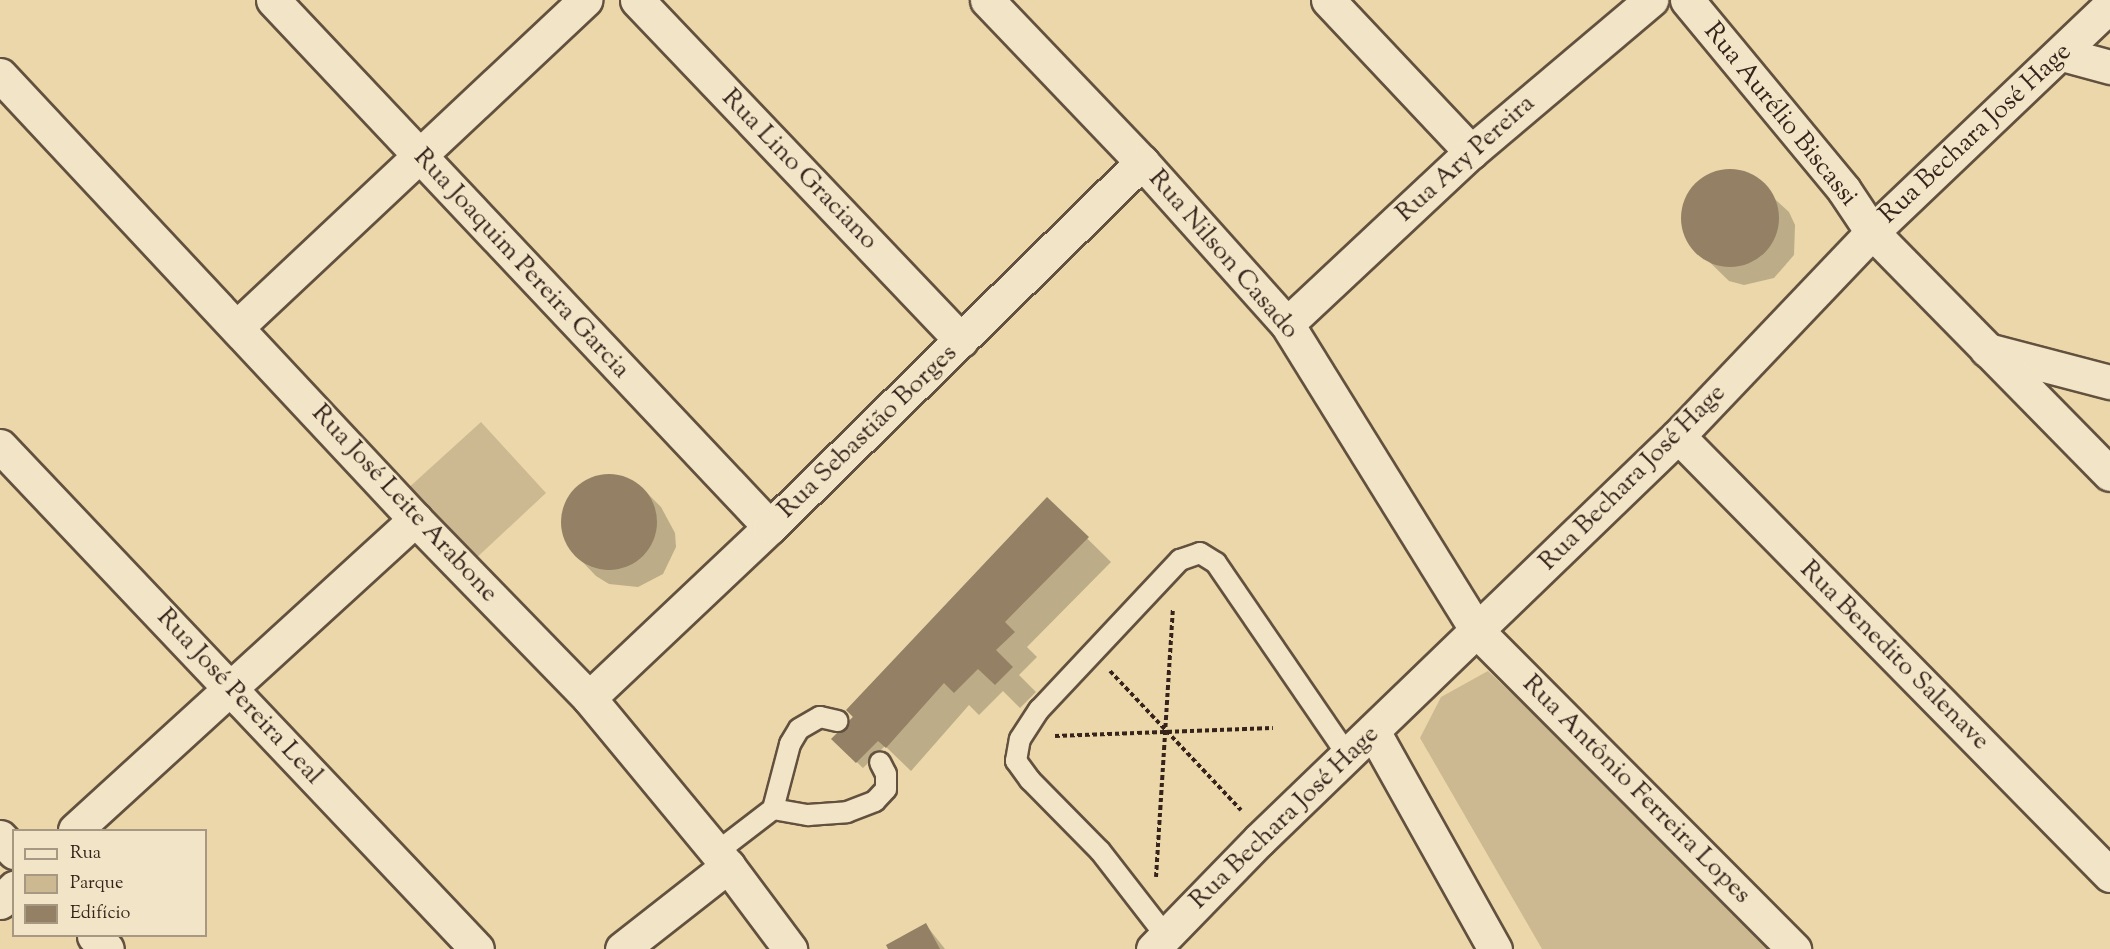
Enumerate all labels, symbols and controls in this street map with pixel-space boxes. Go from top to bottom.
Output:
street label: Rua Aurélio Biscassi [1696,17,1864,213]
street label: Rua Bechara José Hage [1874,37,2078,231]
street label: Rua Lino Graciano [714,83,884,257]
street label: Rua Ary Pereira [1390,89,1542,229]
street label: Rua Joaquim Pereira Garcia [406,142,636,386]
street label: Rua Nilson Casado [1141,164,1305,346]
street label: Rua Sebastião Borges [772,338,964,526]
street label: Rua Bechara José Hage [1533,378,1733,578]
street label: Rua José Leite Arabone [304,399,504,609]
street label: Rua Benedito Salenave [1793,555,1995,757]
street label: Rua José Pereira Leal [149,603,329,791]
street label: Rua Antônio Ferreira Lopes [1515,669,1757,911]
street label: Rua Bechara José Hage [1184,720,1386,916]
legend [12,829,207,937]
text: Rua [70,841,101,867]
text: Parque [70,871,123,897]
text: Edifício [70,901,130,927]

